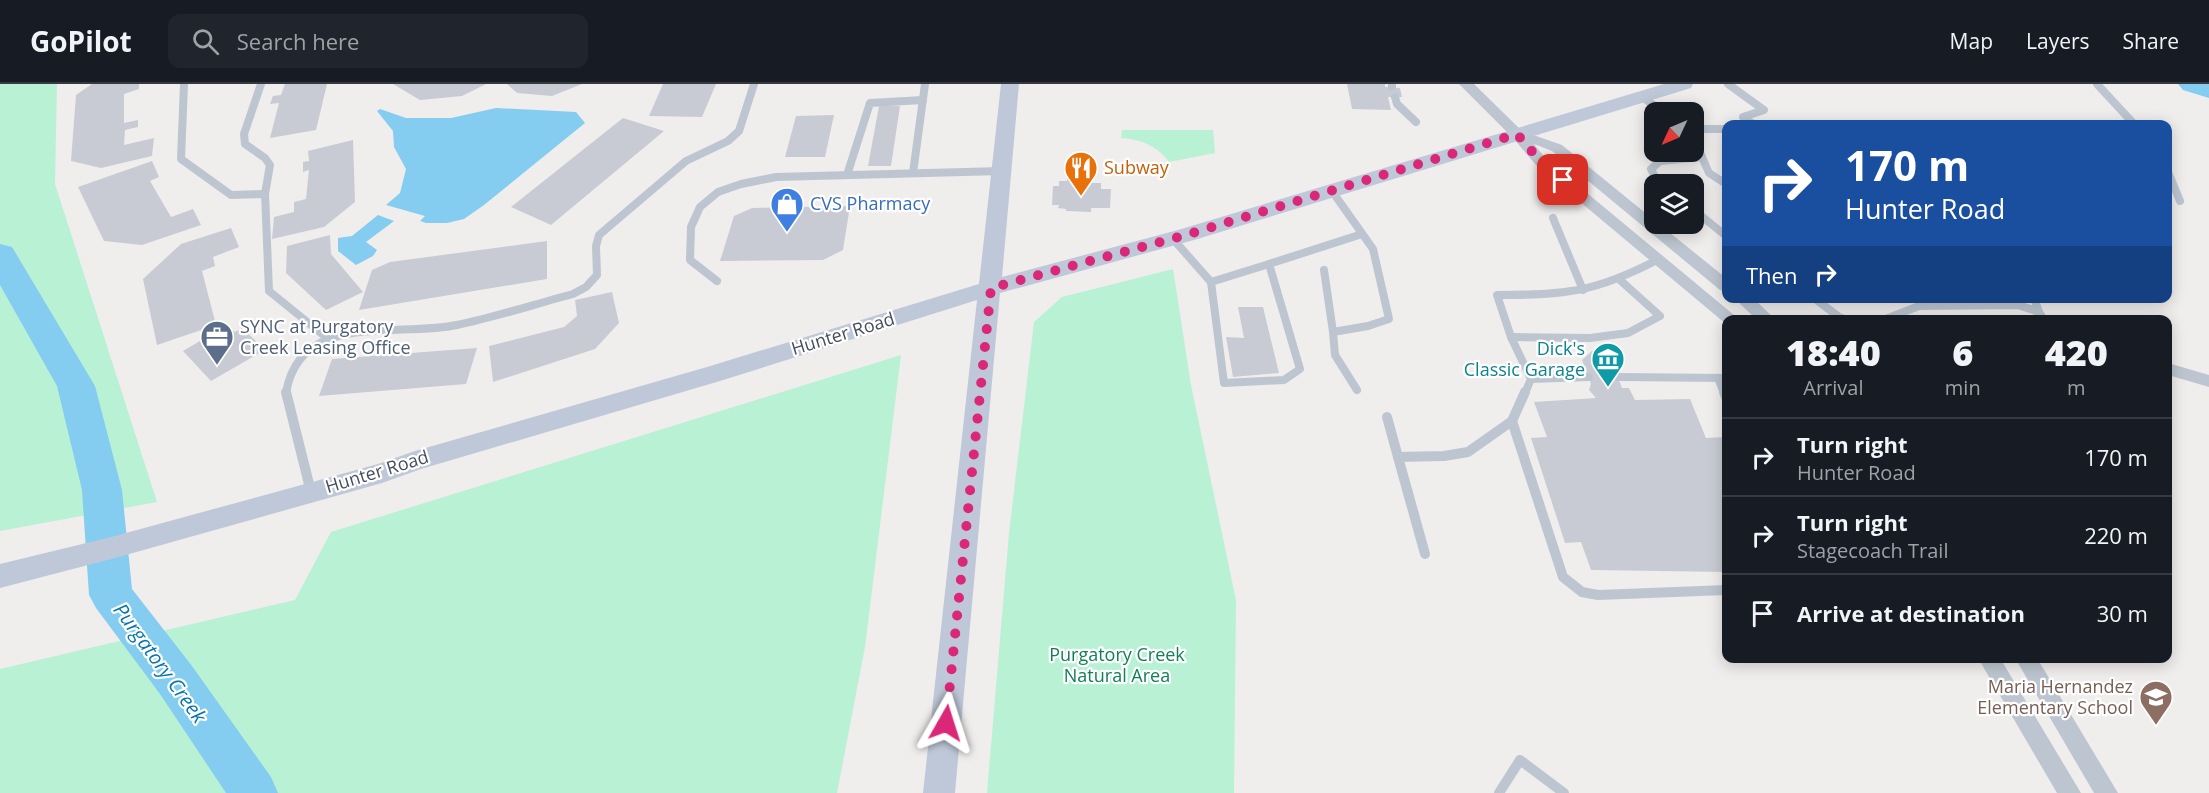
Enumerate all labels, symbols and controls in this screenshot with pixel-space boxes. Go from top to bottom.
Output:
search box [168,14,588,68]
text: GoPilot [30,22,132,60]
icon: search [189,25,222,58]
text: Search here [237,26,359,56]
text: Map [1950,27,1993,55]
text: Layers [2026,27,2090,55]
text: Share [2123,27,2179,55]
north arrow [1644,102,1704,162]
map controls [1644,102,1704,234]
text: 170 m [1845,136,1969,193]
icon: right [1746,144,1824,222]
restaurant icon: Subway [1063,150,1099,197]
pin [1537,154,1588,205]
place label: Subway [1104,155,1170,179]
icon: arrive [1546,163,1579,196]
button: layers [1644,174,1704,234]
shop icon: CVS Pharmacy [769,186,805,233]
text: Hunter Road [1845,190,2005,227]
place label: CVS Pharmacy [810,191,931,215]
icon: right [1809,258,1842,291]
text: Then [1746,260,1797,290]
street label: Hunter Road [788,306,897,360]
place label: SYNC at Purgatory Creek Leasing Office [240,314,411,359]
office icon: SYNC at Purgatory Creek Leasing Office [199,319,235,366]
text: 18:40 [1786,328,1881,377]
text: 6 [1952,328,1973,377]
text: 420 [2045,328,2108,377]
place label: Dick's Classic Garage [1464,336,1585,381]
museum icon: Dick's Classic Garage [1590,341,1626,388]
text: Arrival [1803,374,1864,401]
text: min [1945,374,1981,401]
text: m [2067,374,2086,401]
text: Turn right [1797,429,1908,459]
icon: right [1746,441,1779,474]
text: 170 m [2084,442,2148,472]
street label: Hunter Road [322,444,431,498]
text: Hunter Road [1797,459,1916,486]
text: Turn right [1797,507,1908,537]
icon: right [1746,519,1779,552]
text: 220 m [2084,520,2148,550]
text: Stagecoach Trail [1797,537,1948,564]
water label: Purgatory Creek [108,597,214,729]
icon: arrive [1746,597,1779,630]
text: Arrive at destination [1797,598,2025,628]
text: 30 m [2097,598,2148,628]
park label: Purgatory Creek Natural Area [1049,642,1185,687]
place label: Maria Hernandez Elementary School [1977,674,2133,719]
school or university icon: Maria Hernandez Elementary School [2138,679,2174,726]
position arrow [914,691,978,755]

